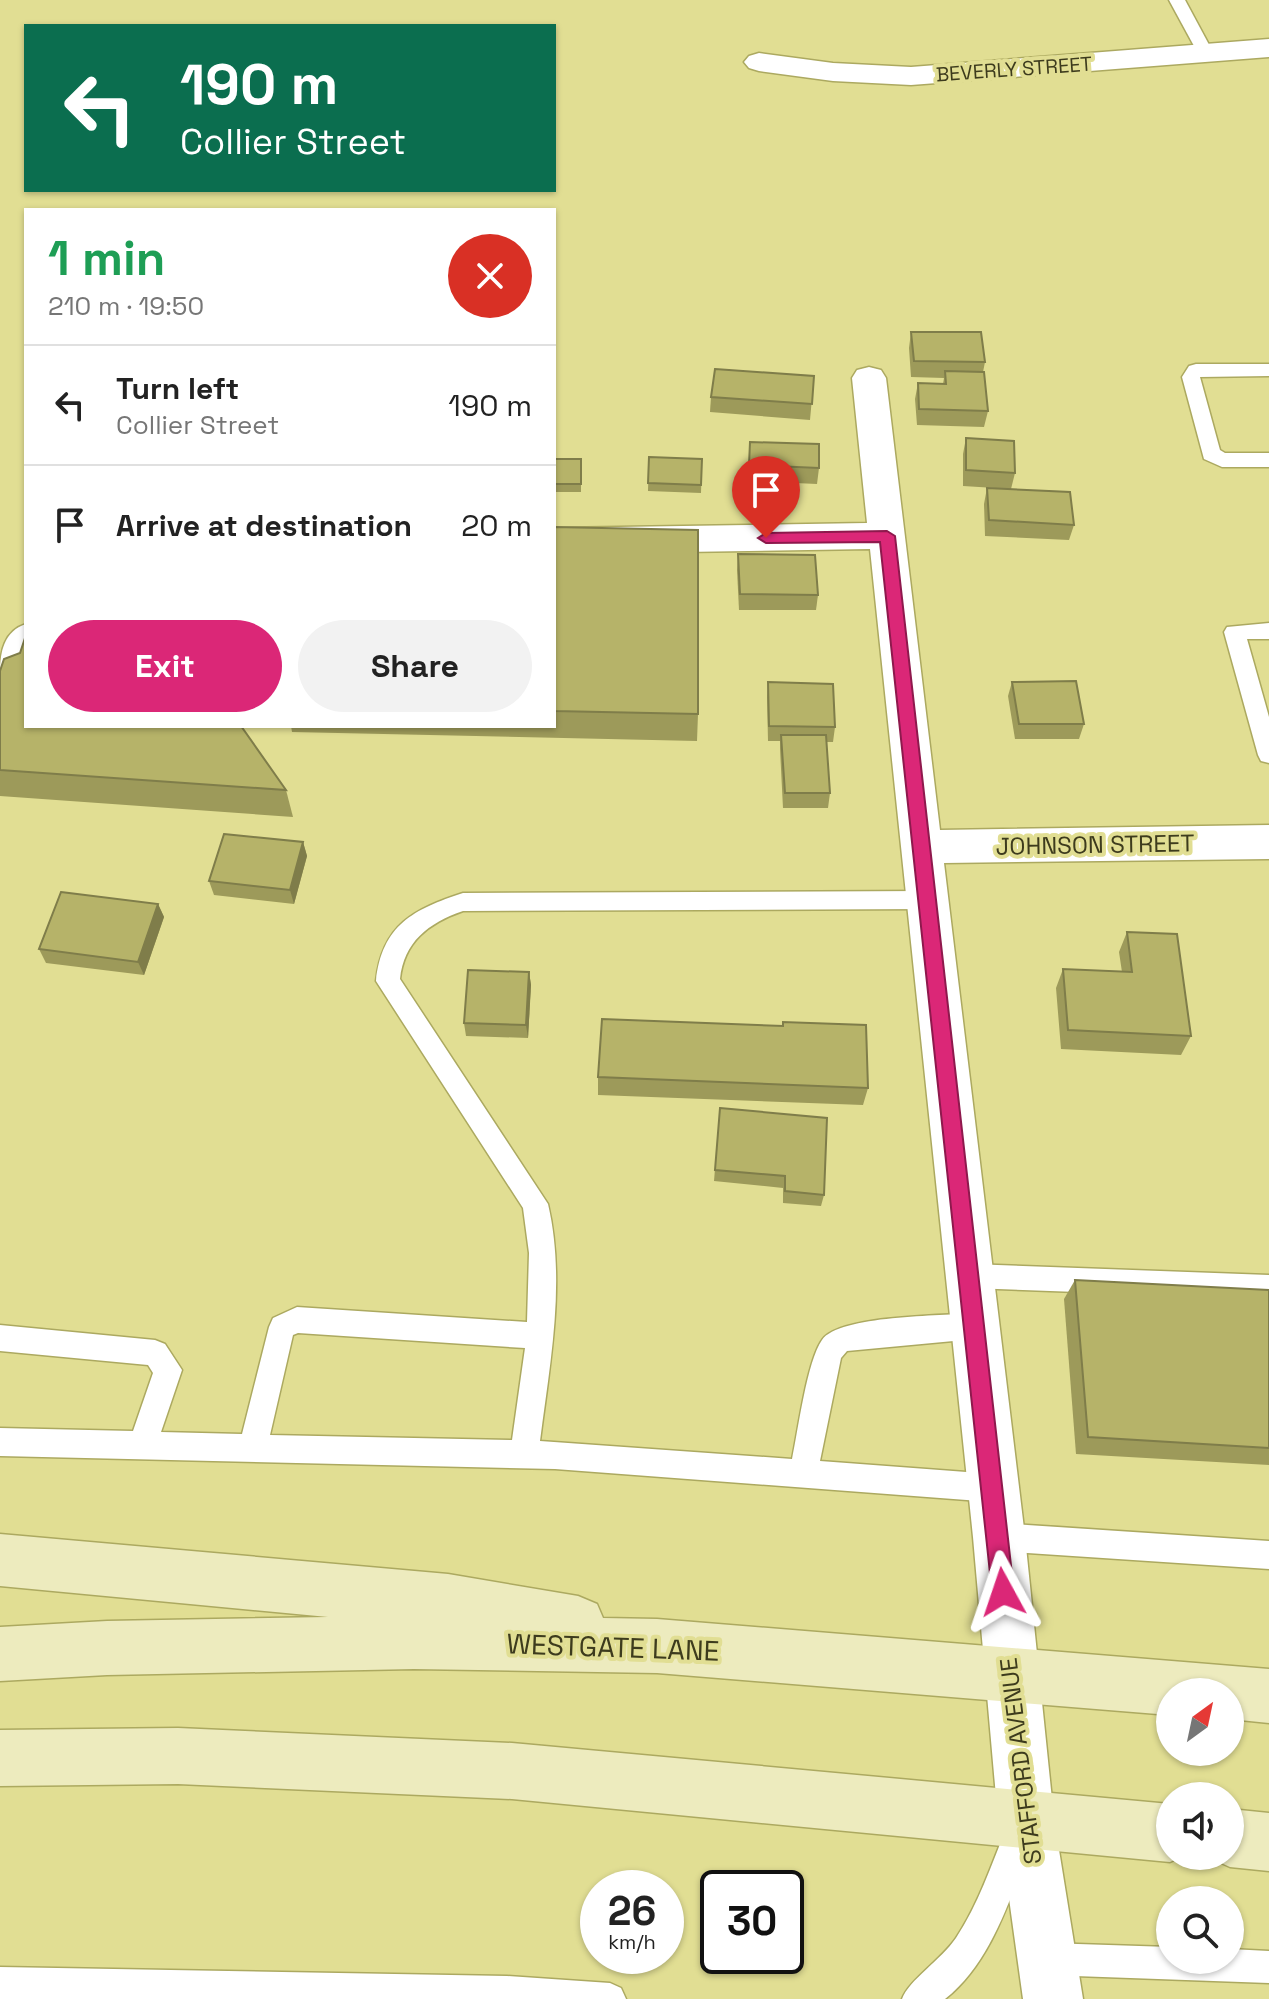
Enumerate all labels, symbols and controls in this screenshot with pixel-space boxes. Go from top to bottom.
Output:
text: 190 m [180,49,338,120]
street label: BEVERLY STREET [935,51,1093,87]
icon: left [48,56,152,160]
text: Collier Street [180,119,406,165]
text: 1 min [48,228,165,289]
button: close [448,234,532,318]
text: 210 m · 19:50 [48,289,204,323]
text: Turn left [116,369,239,408]
icon: left [48,383,92,427]
text: 190 m [448,386,532,425]
text: Collier Street [116,408,279,442]
pin [732,456,800,538]
icon: arrive [744,468,788,512]
icon: arrive [48,503,92,547]
text: Arrive at destination [116,506,412,545]
text: 20 m [461,506,532,545]
button: Exit [48,620,282,712]
button: Share [298,620,532,712]
street label: JOHNSON STREET [995,827,1195,862]
position arrow [961,1550,1045,1634]
street label: WESTGATE LANE [506,1625,720,1669]
street label: STAFFORD AVENUE [992,1656,1049,1866]
north arrow [1156,1678,1244,1766]
map controls [1156,1678,1244,1974]
button: sound [1156,1782,1244,1870]
speed limit sign: 30 [700,1870,804,1974]
text: 26 [608,1886,656,1937]
button: search [1156,1886,1244,1974]
text: km/h [608,1929,656,1955]

